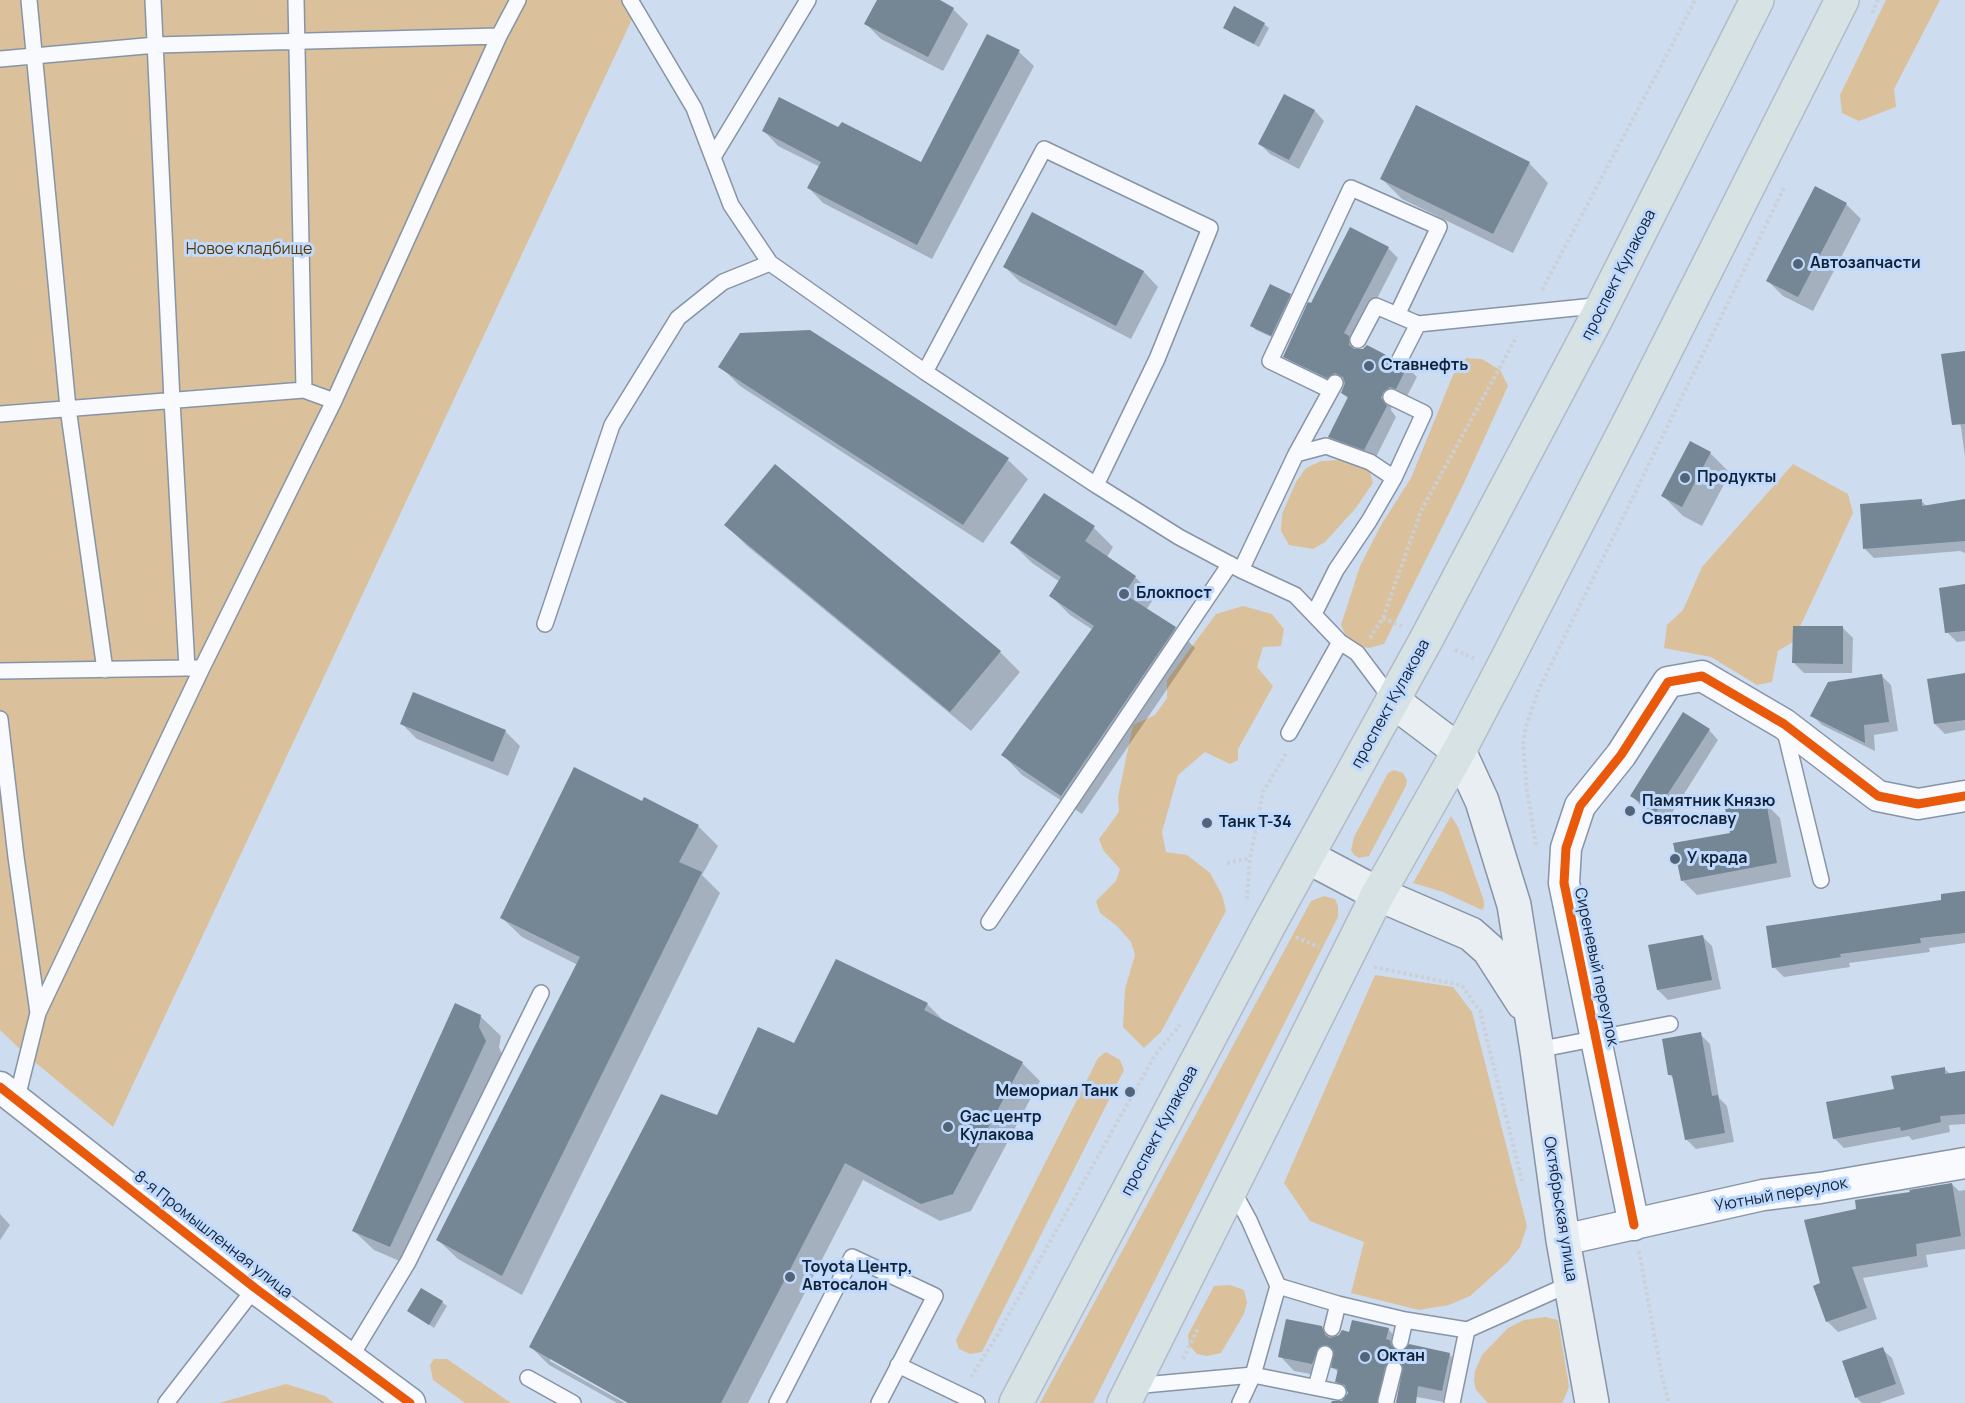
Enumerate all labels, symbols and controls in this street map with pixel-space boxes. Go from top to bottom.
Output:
street label: проспект Кулакова [1578,206,1660,344]
park label: Новое кладбище [186,240,312,260]
place label: Автозапчасти [1810,254,1921,274]
marker: Автозапчасти [1791,257,1805,271]
place label: Ставнефть [1381,356,1468,376]
marker: Ставнефть [1362,359,1376,373]
place label: Продукты [1697,468,1776,488]
marker: Продукты [1678,471,1692,485]
place label: Блокпост [1136,584,1212,604]
marker: Блокпост [1117,587,1131,601]
street label: проспект Кулакова [1348,636,1434,772]
place label: Памятник Князю Святославу [1642,792,1775,830]
marker: Памятник Князю Святославу [1623,804,1637,818]
place label: Танк Т-34 [1219,813,1292,833]
marker: Танк Т-34 [1200,816,1214,830]
place label: У крада [1687,849,1747,869]
marker: У крада [1668,852,1682,866]
street label: Сиреневый переулок [1570,886,1622,1048]
street label: проспект Кулакова [1118,1063,1202,1199]
place label: Мемориал Танк [995,1082,1118,1102]
marker: Мемориал Танк [1123,1085,1137,1099]
place label: Gac центр Кулакова [960,1108,1042,1146]
marker: Gac центр Кулакова [941,1120,955,1134]
street label: Октябрьская улица [1539,1135,1581,1283]
street label: 8-я Промышленная улица [130,1167,296,1303]
street label: Уютный переулок [1713,1174,1849,1216]
place label: Toyota Центр, Автосалон [802,1258,913,1296]
marker: Toyota Центр, Автосалон [783,1270,797,1284]
place label: Октан [1377,1347,1425,1367]
marker: Октан [1358,1350,1372,1364]

